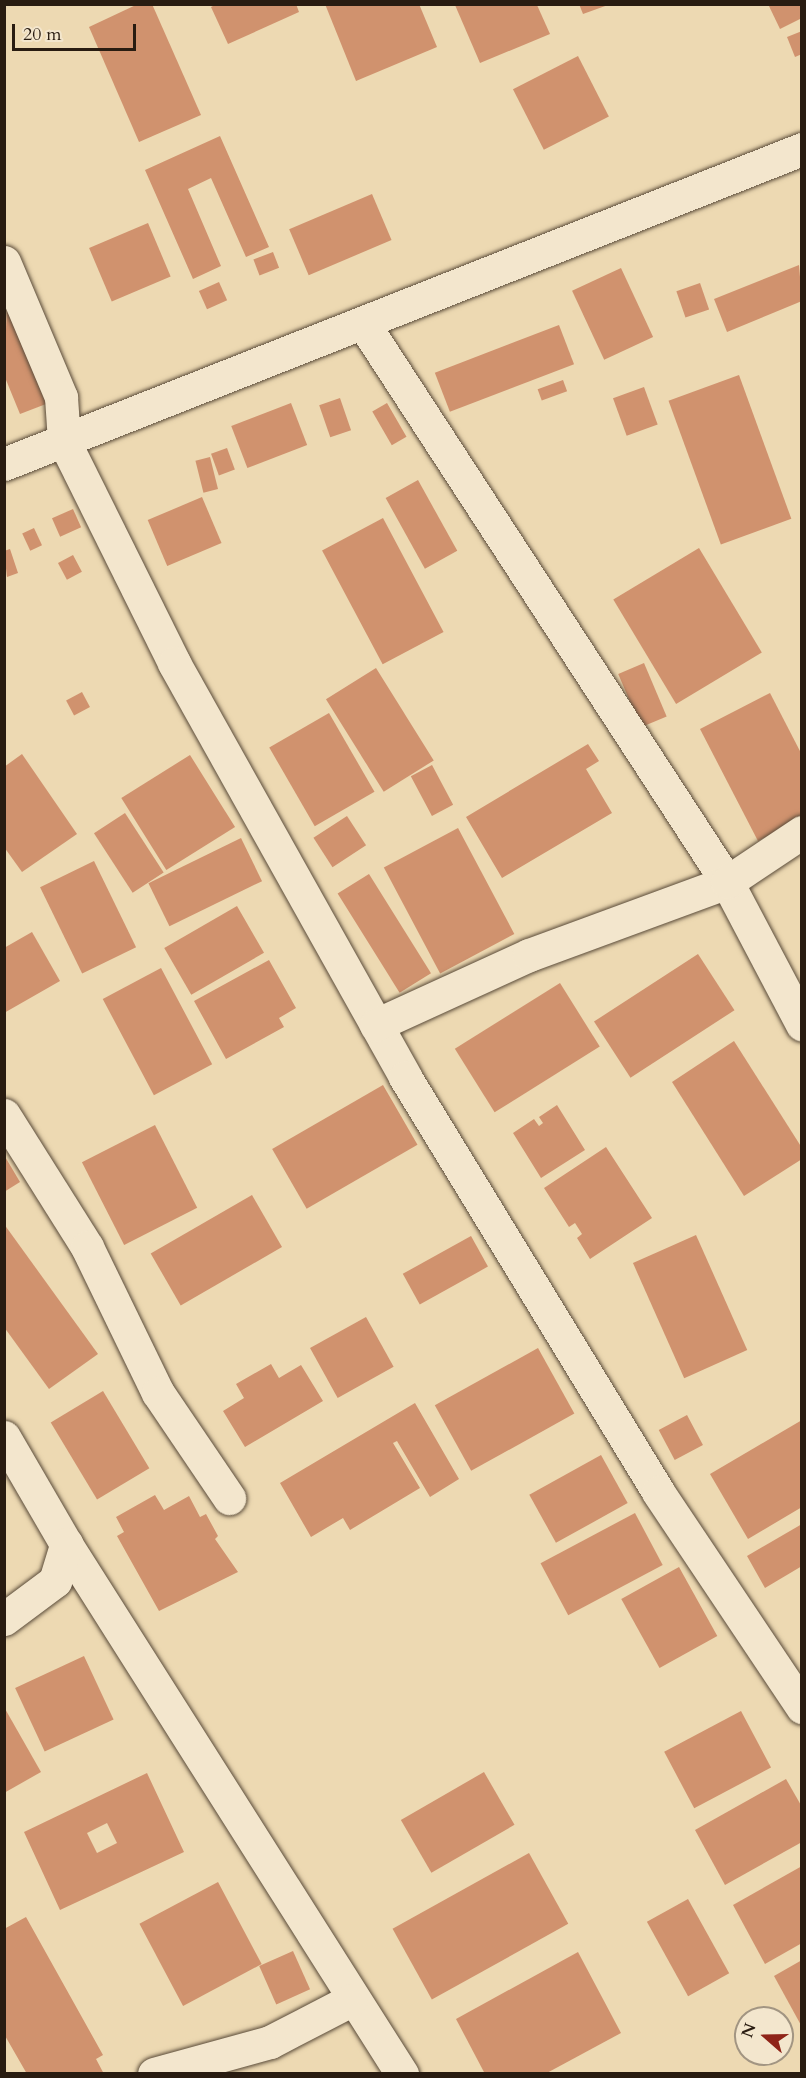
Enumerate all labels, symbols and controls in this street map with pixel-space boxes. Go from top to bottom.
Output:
scale bar [15,12,140,50]
text: 20 m [23,22,62,47]
north arrow [734,2006,794,2066]
text: N [736,2020,762,2041]

